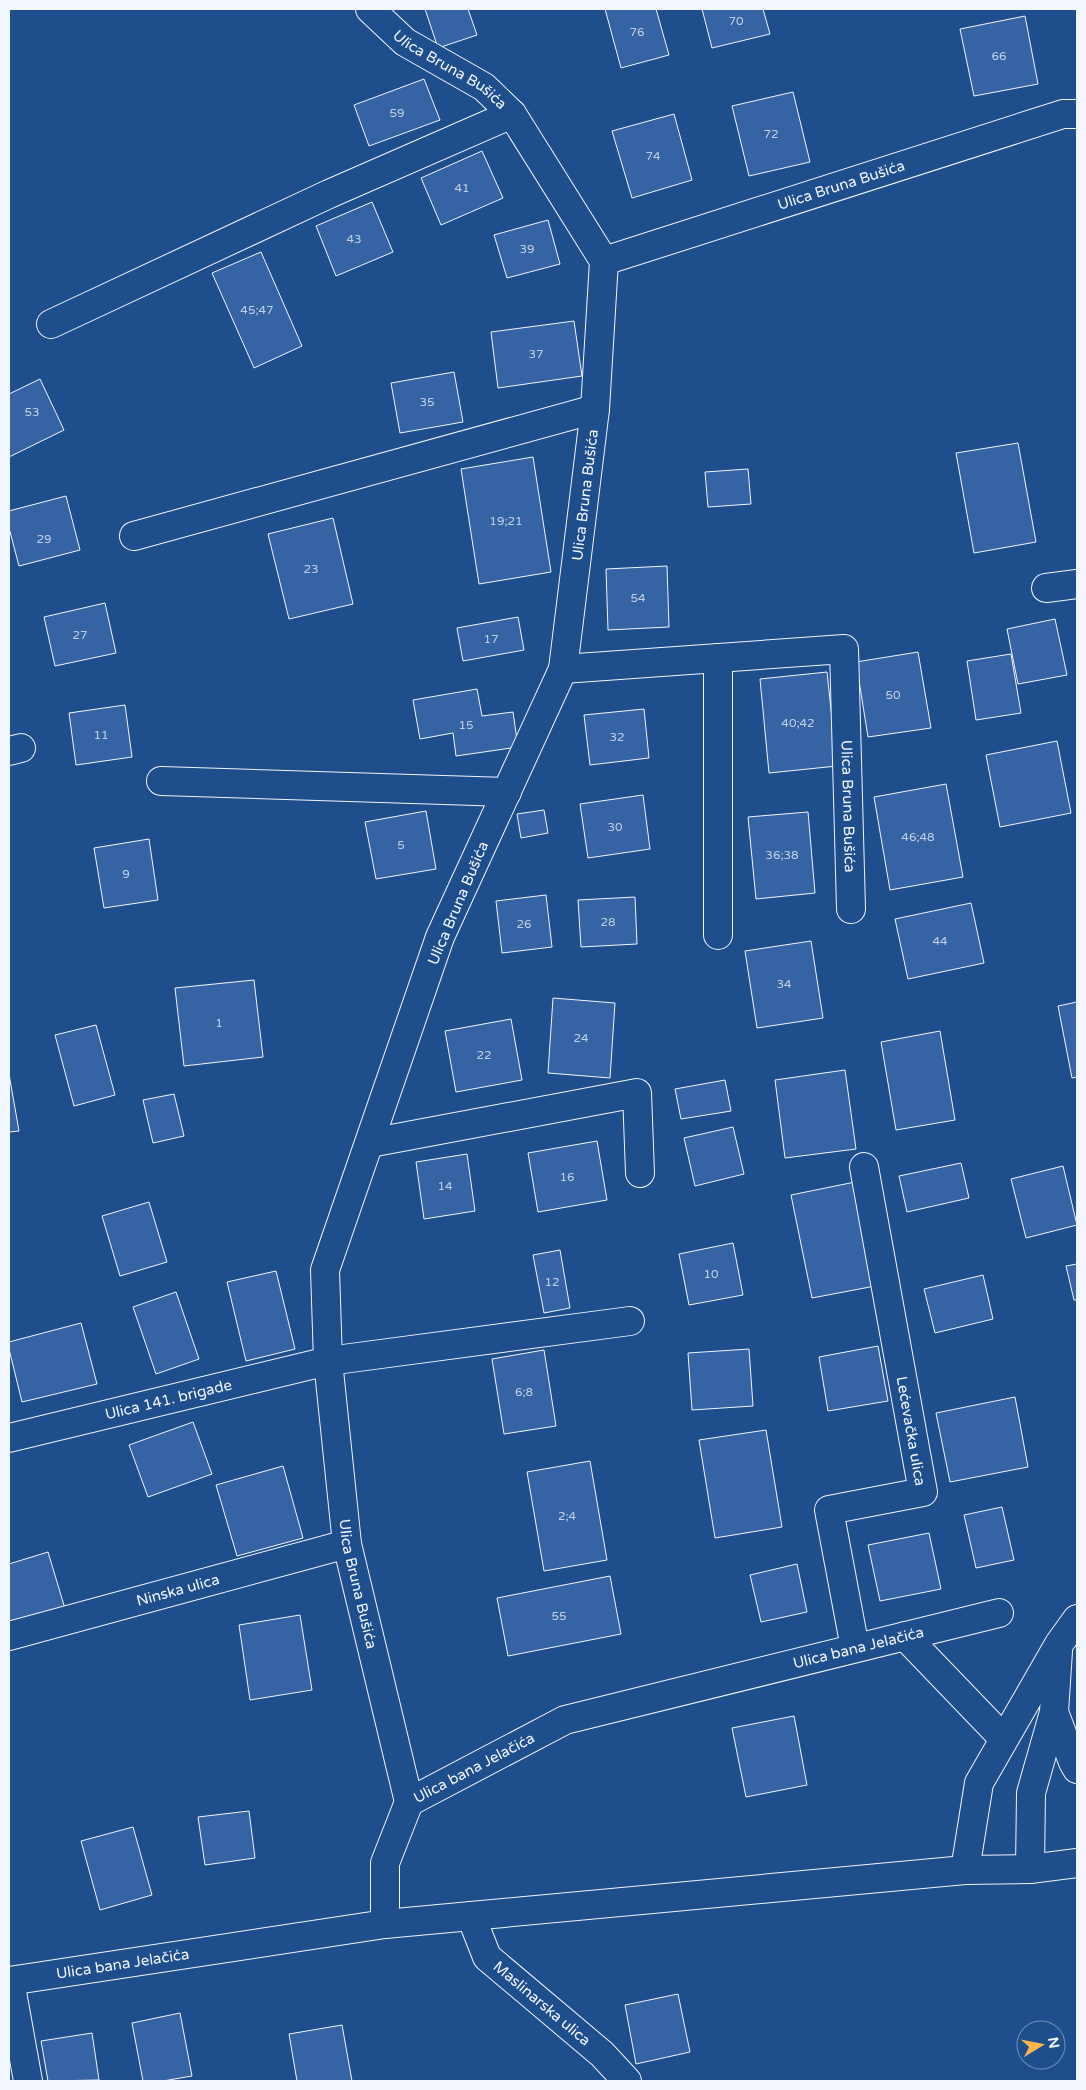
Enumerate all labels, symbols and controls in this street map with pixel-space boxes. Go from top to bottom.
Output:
house number: 70 [728,14,744,28]
house number: 76 [629,25,645,39]
street label: Ulica Bruna Bušića [389,26,511,113]
house number: 66 [991,49,1007,63]
house number: 59 [389,106,405,120]
house number: 72 [763,127,779,141]
house number: 74 [645,149,661,163]
street label: Ulica Bruna Bušića [775,156,907,214]
house number: 41 [454,181,470,195]
house number: 43 [346,232,362,246]
house number: 39 [519,242,535,256]
house number: 45;47 [240,303,274,317]
house number: 37 [528,347,544,361]
house number: 35 [419,395,435,409]
house number: 53 [24,405,40,419]
street label: Ulica Bruna Bušića [568,428,602,562]
house number: 19;21 [489,514,523,528]
house number: 29 [36,532,52,546]
house number: 23 [303,562,319,576]
house number: 54 [630,591,646,605]
house number: 27 [72,628,88,642]
house number: 17 [483,632,499,646]
house number: 50 [885,688,901,702]
house number: 40;42 [781,716,815,730]
house number: 15 [458,718,474,732]
house number: 11 [93,728,109,742]
house number: 32 [609,730,625,744]
street label: Ulica Bruna Bušića [837,740,859,873]
house number: 30 [607,820,623,834]
house number: 46;48 [901,830,935,844]
house number: 5 [397,838,405,852]
street label: Ulica Bruna Bušića [424,839,492,967]
house number: 36;38 [765,848,799,862]
house number: 9 [122,867,130,881]
house number: 28 [600,915,616,929]
house number: 26 [516,917,532,931]
house number: 44 [932,934,948,948]
house number: 34 [776,977,792,991]
house number: 1 [215,1016,223,1030]
house number: 24 [573,1031,589,1045]
house number: 22 [476,1048,492,1062]
house number: 16 [559,1170,575,1184]
house number: 14 [437,1179,453,1193]
house number: 10 [703,1267,719,1281]
house number: 12 [544,1275,560,1289]
street label: Lećevačka ulica [892,1375,930,1487]
street label: Ulica 141. brigade [103,1376,234,1424]
house number: 6;8 [515,1385,533,1399]
house number: 2;4 [558,1509,577,1523]
street label: Ulica Bruna Bušića [335,1518,381,1651]
street label: Ninska ulica [134,1570,221,1610]
house number: 55 [551,1609,567,1623]
street label: Ulica bana Jelačića [791,1623,926,1672]
street label: Ulica bana Jelačića [410,1729,538,1807]
street label: Ulica bana Jelačića [55,1945,190,1983]
street label: Maslinarska ulica [490,1957,594,2050]
north arrow [1016,2020,1066,2070]
text: N [1044,2036,1063,2050]

